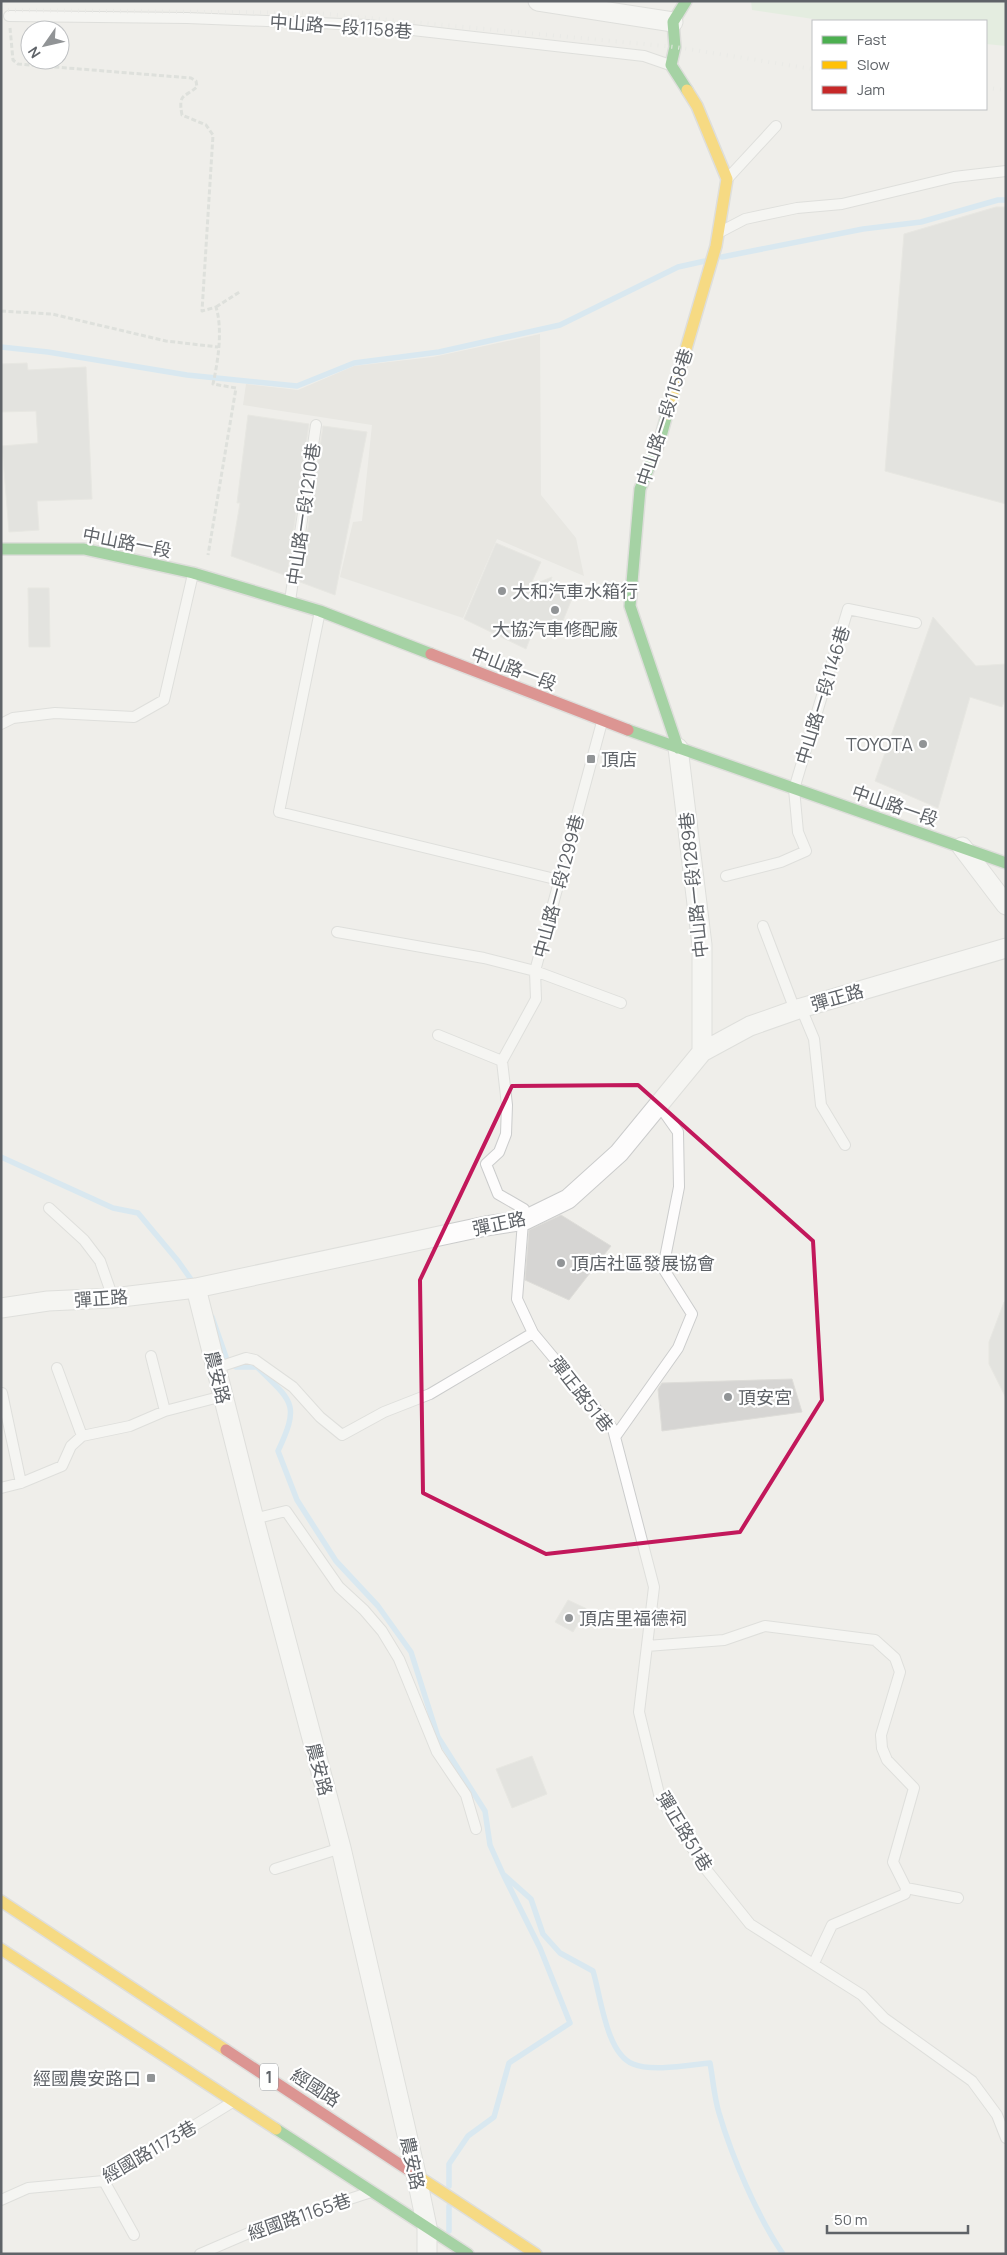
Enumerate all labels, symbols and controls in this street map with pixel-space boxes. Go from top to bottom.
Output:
street label: 中山路一段1158巷 [269,9,413,43]
north arrow [20,20,70,70]
legend [812,20,987,110]
text: Fast [857,29,886,50]
text: N [23,43,44,62]
text: Slow [857,54,890,75]
text: Jam [857,79,885,100]
street label: 中山路一段1158巷 [631,345,697,489]
street label: 中山路一段1210巷 [281,441,325,587]
street label: 中山路一段 [81,522,173,562]
place label: 大和汽車水箱行 [512,579,638,603]
marker: 大和汽車水箱行 [496,585,508,597]
marker: 大協汽車修配廠 [549,604,561,616]
place label: 大協汽車修配廠 [492,617,618,641]
street label: 中山路一段1146巷 [789,623,855,767]
street label: 中山路一段 [468,641,560,695]
place label: TOYOTA [846,732,914,756]
marker: TOYOTA [917,738,929,750]
place label: 頂店 [601,747,637,771]
marker: 頂店 [585,753,597,765]
street label: 中山路一段 [849,779,941,831]
street label: 中山路一段1289巷 [673,811,713,959]
street label: 中山路一段1299巷 [527,812,589,960]
street label: 彈正路 [808,978,866,1016]
street label: 彈正路 [470,1206,528,1240]
place label: 頂店社區發展協會 [571,1251,715,1275]
marker: 頂店社區發展協會 [555,1257,567,1269]
street label: 彈正路 [73,1284,129,1312]
street label: 農安路 [200,1348,236,1406]
street label: 彈正路51巷 [545,1351,619,1437]
place label: 頂安宮 [738,1385,792,1409]
marker: 頂安宮 [722,1391,734,1403]
place label: 頂店里福德祠 [579,1606,687,1630]
marker: 頂店里福德祠 [563,1612,575,1624]
street label: 農安路 [301,1740,339,1798]
street label: 彈正路51巷 [652,1786,718,1876]
street label: 經國路 [287,2062,345,2112]
road number: 1 [260,2064,278,2090]
place label: 經國農安路口 [33,2066,141,2090]
marker: 經國農安路口 [145,2072,157,2084]
street label: 經國路1173巷 [98,2114,200,2188]
street label: 農安路 [396,2134,430,2192]
street label: 經國路1165巷 [244,2187,354,2245]
scale bar [827,2202,968,2234]
text: 50 m [834,2209,868,2230]

